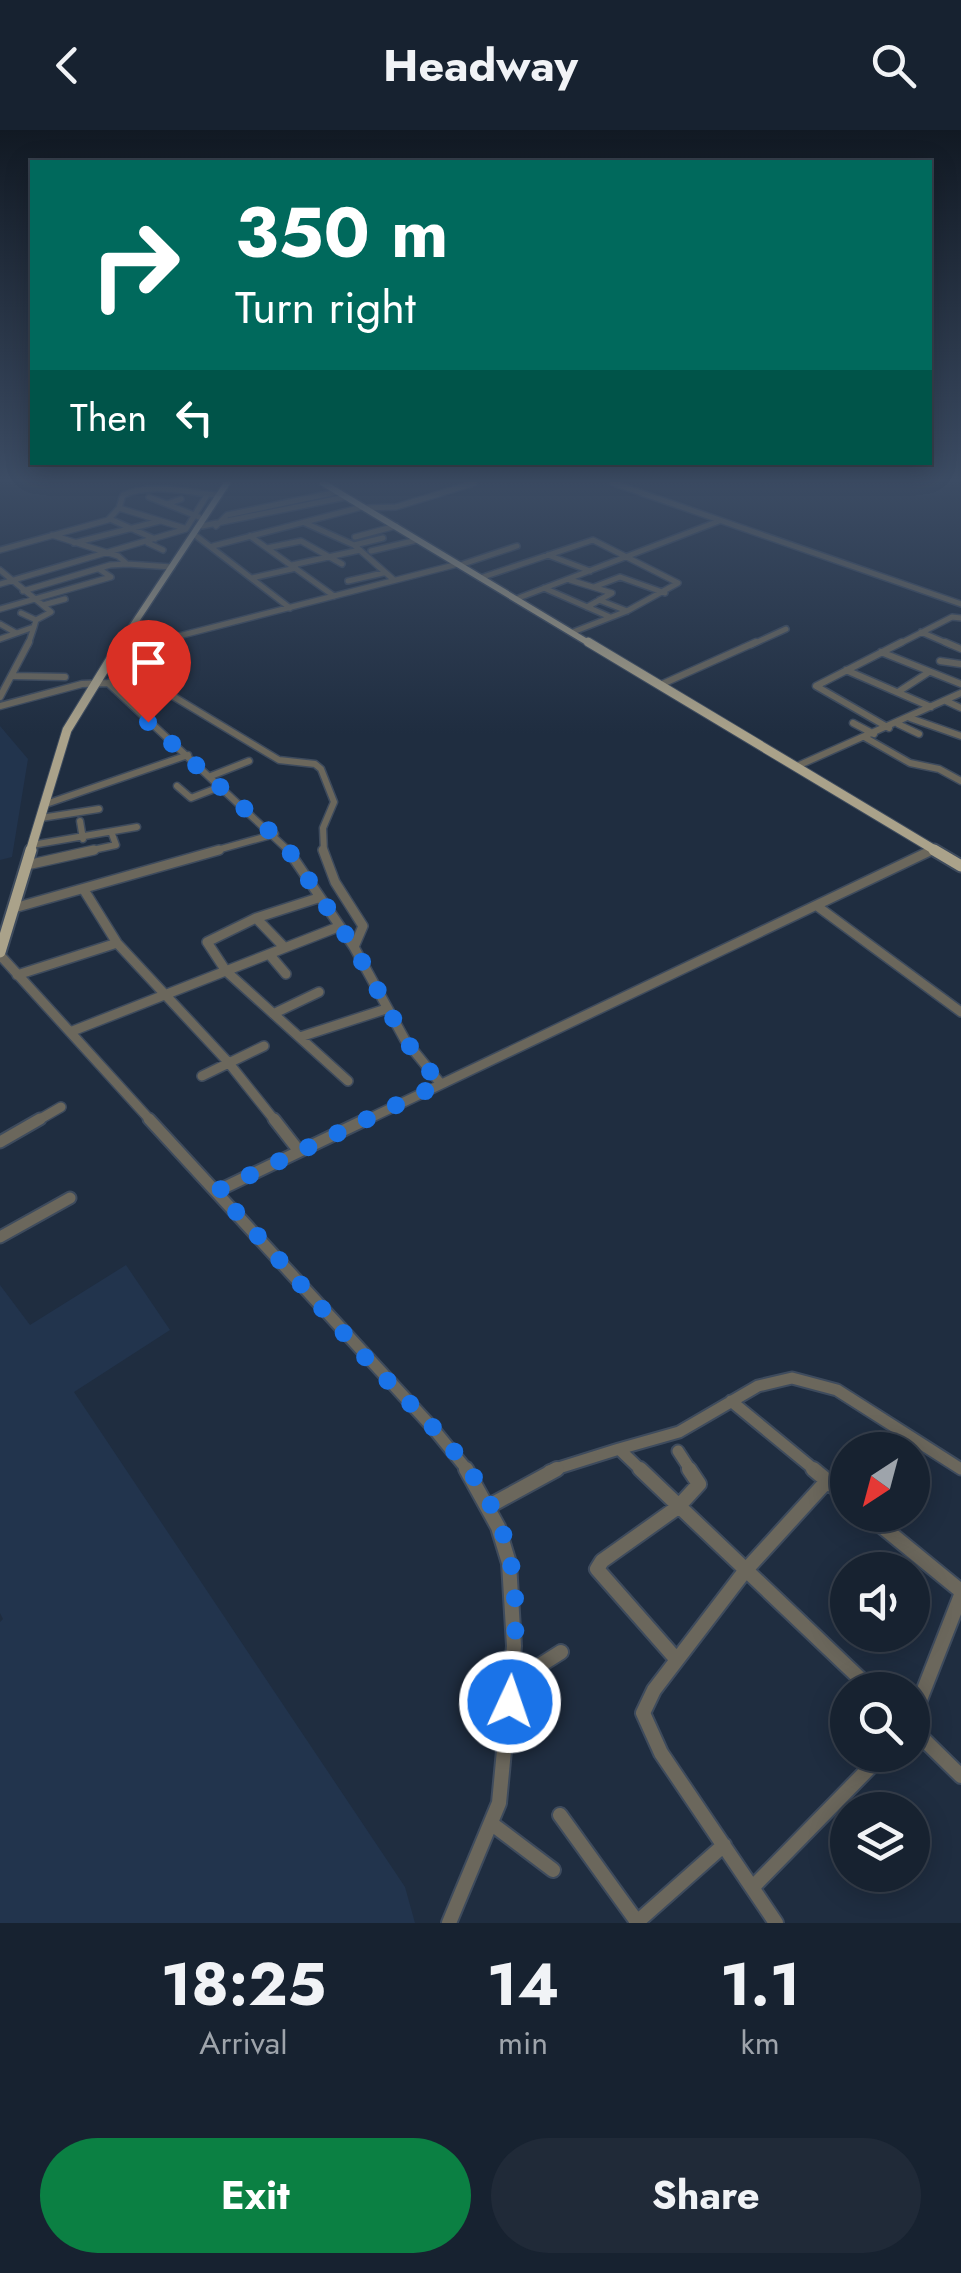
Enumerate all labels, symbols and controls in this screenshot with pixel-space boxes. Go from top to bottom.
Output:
text: Headway [383,33,578,98]
icon: back [40,38,95,93]
icon: search [866,38,921,93]
text: 350 m [235,182,448,283]
icon: right [70,200,200,330]
text: Turn right [235,275,416,340]
text: Then [70,390,147,445]
icon: left [167,390,222,445]
pin [106,620,191,723]
icon: arrive [121,635,176,690]
north arrow [830,1432,930,1532]
map controls [830,1432,930,1892]
button: sound [830,1552,930,1652]
position arrow [458,1650,562,1754]
button: search [830,1672,930,1772]
button: layers [830,1792,930,1892]
text: 18:25 [161,1941,326,2028]
text: 14 [487,1941,559,2028]
text: 1.1 [720,1941,800,2028]
text: Arrival [199,2020,288,2066]
text: min [498,2020,548,2066]
text: km [741,2020,780,2066]
button: Exit [40,2138,471,2253]
button: Share [491,2138,921,2253]

